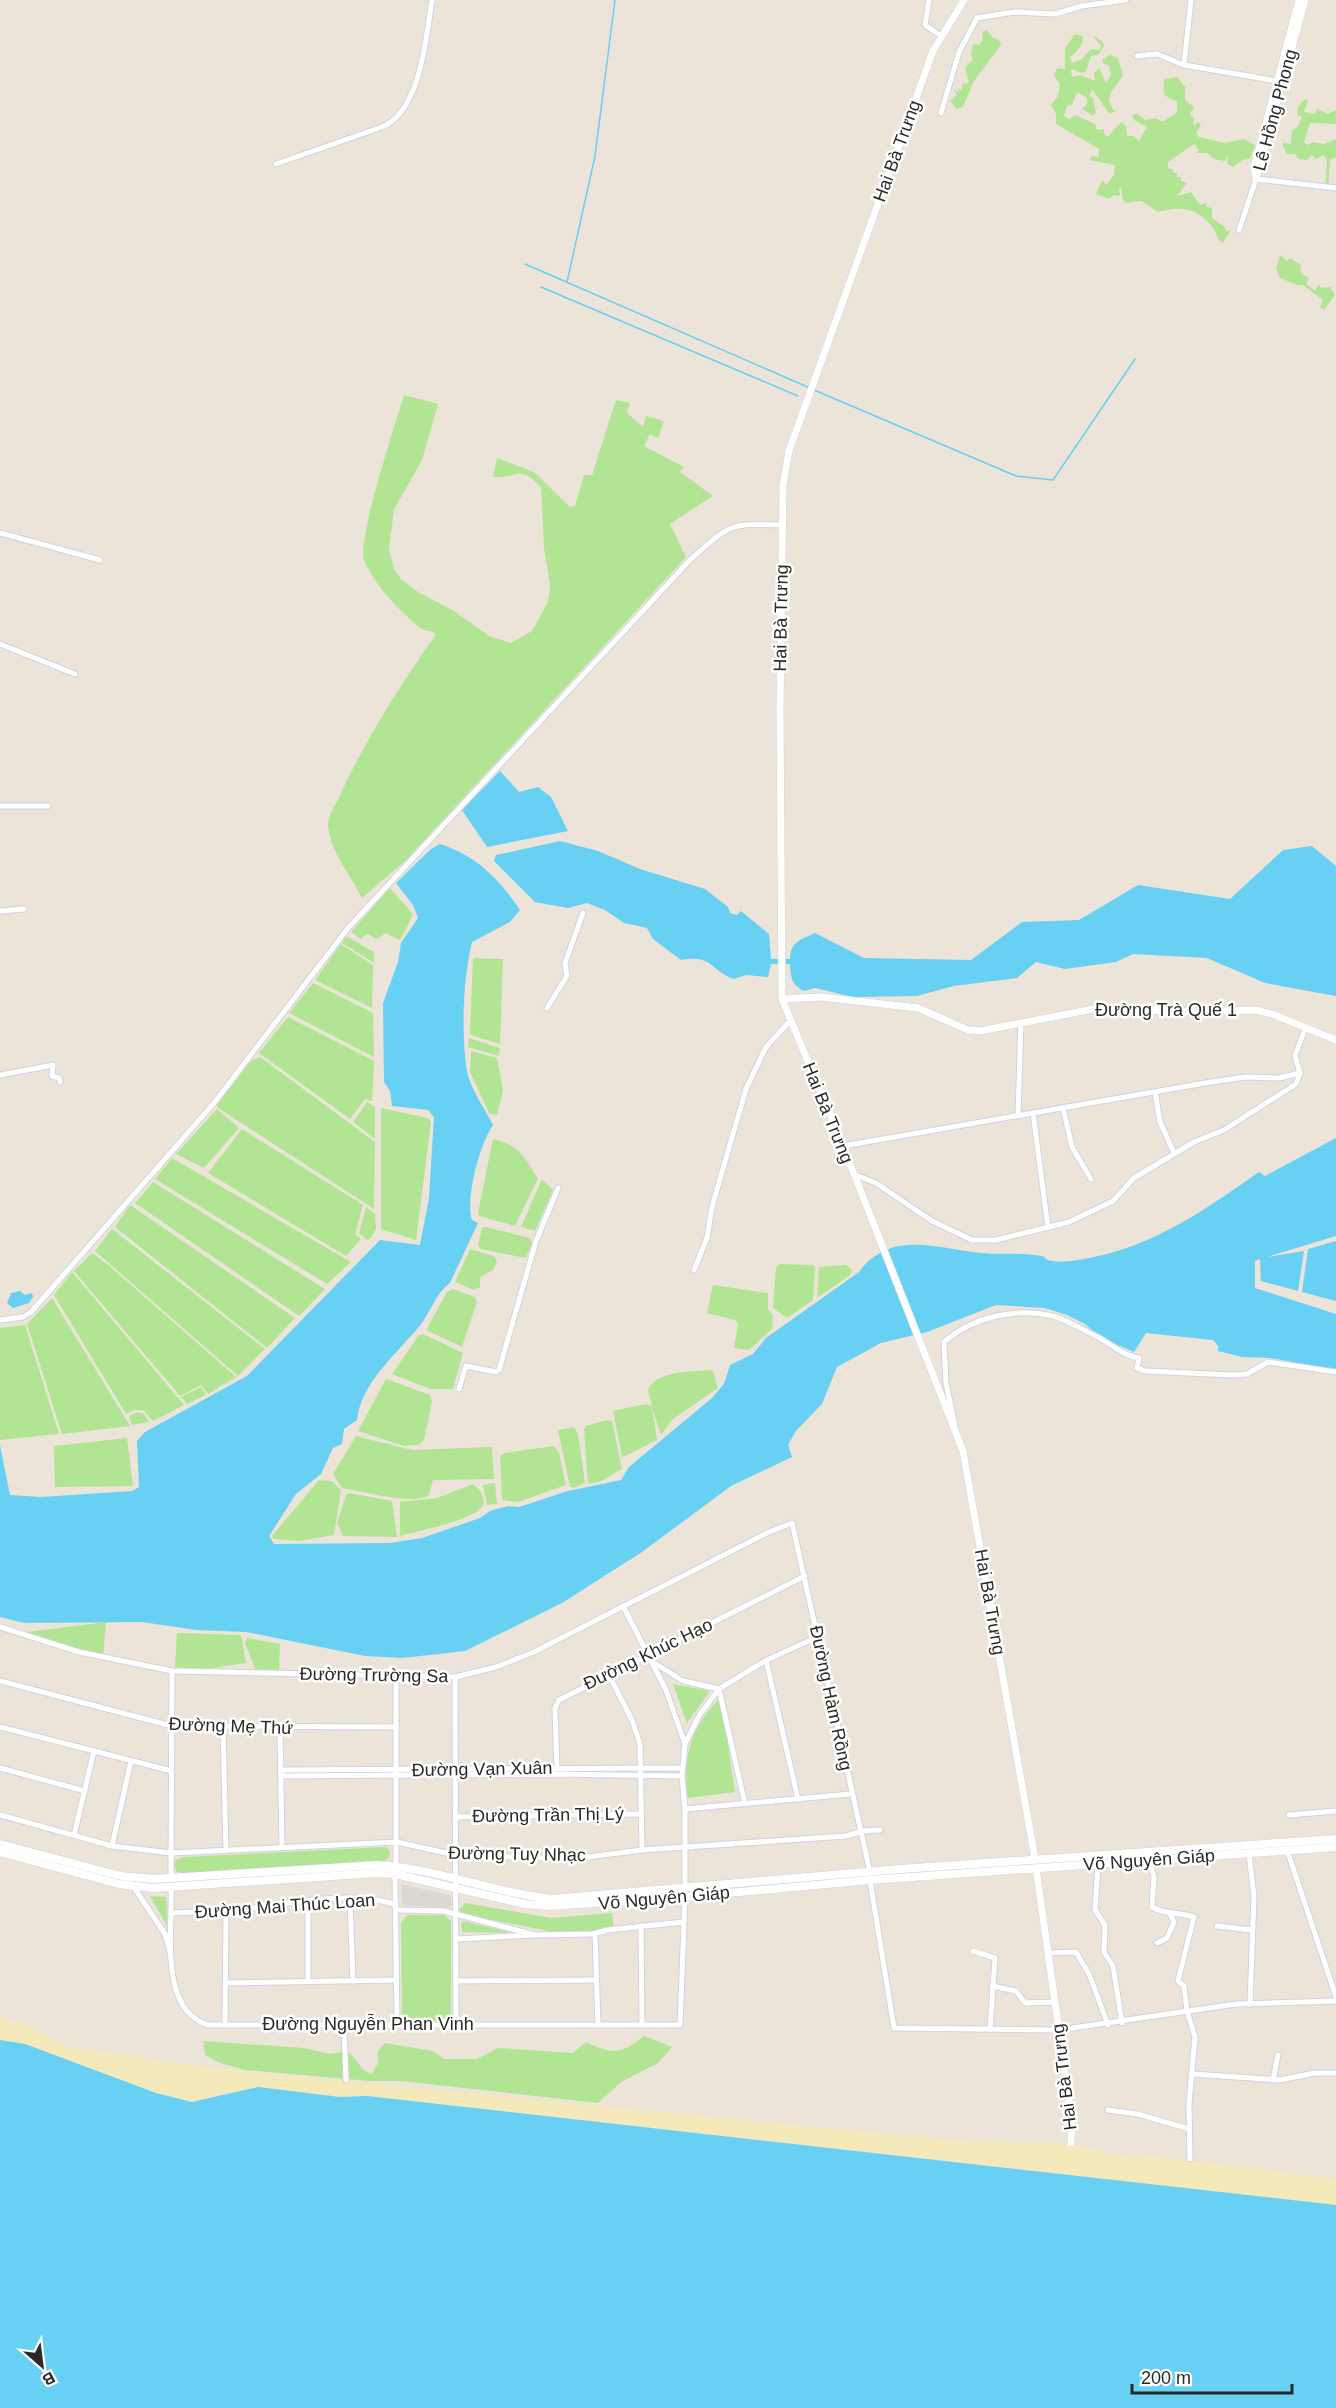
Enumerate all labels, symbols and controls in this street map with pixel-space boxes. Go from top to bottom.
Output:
street label: Lê Hồng Phong [1249,47,1301,173]
street label: Hai Bà Trưng [869,97,925,205]
street label: Hai Bà Trưng [770,564,792,672]
street label: Đường Trà Quế 1 [1095,1000,1237,1020]
street label: Hai Bà Trưng [799,1060,857,1166]
street label: Hai Bà Trưng [971,1548,1009,1656]
street label: Đường Khúc Hạo [580,1614,716,1694]
street label: Đường Hàm Rồng [806,1624,856,1772]
street label: Đường Trường Sa [299,1664,450,1686]
street label: Đường Mẹ Thứ [168,1714,294,1738]
street label: Đường Vạn Xuân [411,1758,553,1780]
street label: Đường Trần Thị Lý [472,1804,624,1826]
street label: Đường Tuy Nhạc [448,1843,586,1865]
street label: Võ Nguyên Giáp [1082,1845,1216,1875]
street label: Võ Nguyên Giáp [597,1882,731,1914]
street label: Đường Mai Thúc Loan [194,1890,376,1922]
street label: Đường Nguyễn Phan Vinh [262,2013,474,2034]
street label: Hai Bà Trưng [1048,2023,1080,2131]
north arrow [12,2336,72,2396]
scale bar [1132,2357,1292,2395]
text: 200 m [1141,2368,1191,2388]
text: B [40,2369,58,2389]

